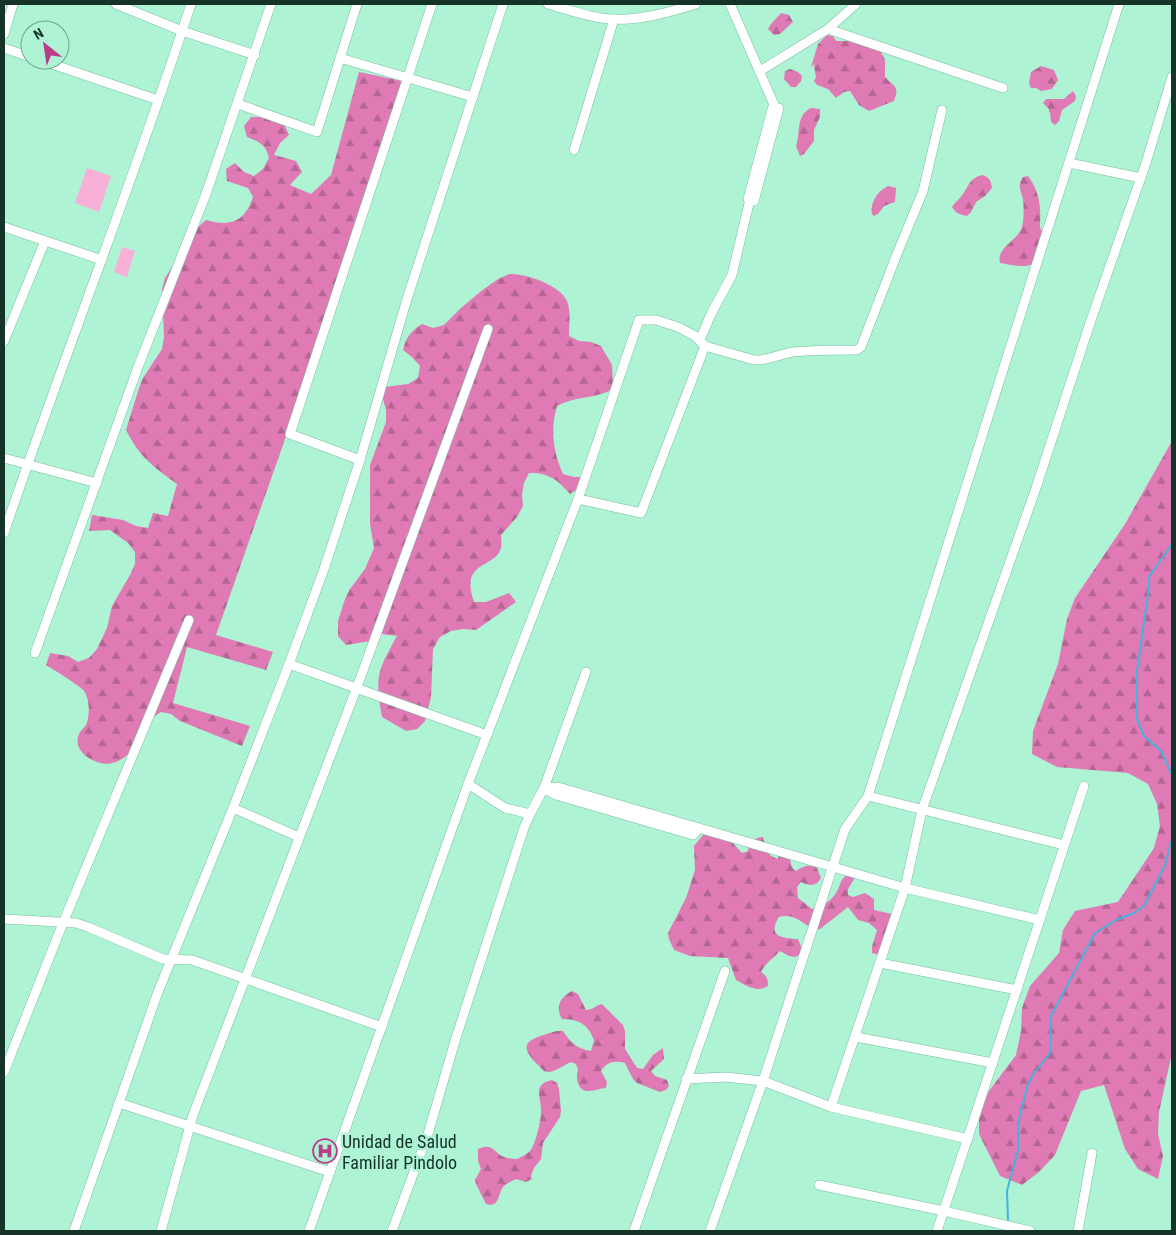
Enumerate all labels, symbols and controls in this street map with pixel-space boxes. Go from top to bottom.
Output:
north arrow [20,20,70,70]
text: N [31,25,46,43]
place label: Unidad de Salud Familiar Pindolo [342,1131,457,1173]
hospital icon: Unidad de Salud Familiar Pindolo [312,1138,338,1164]

